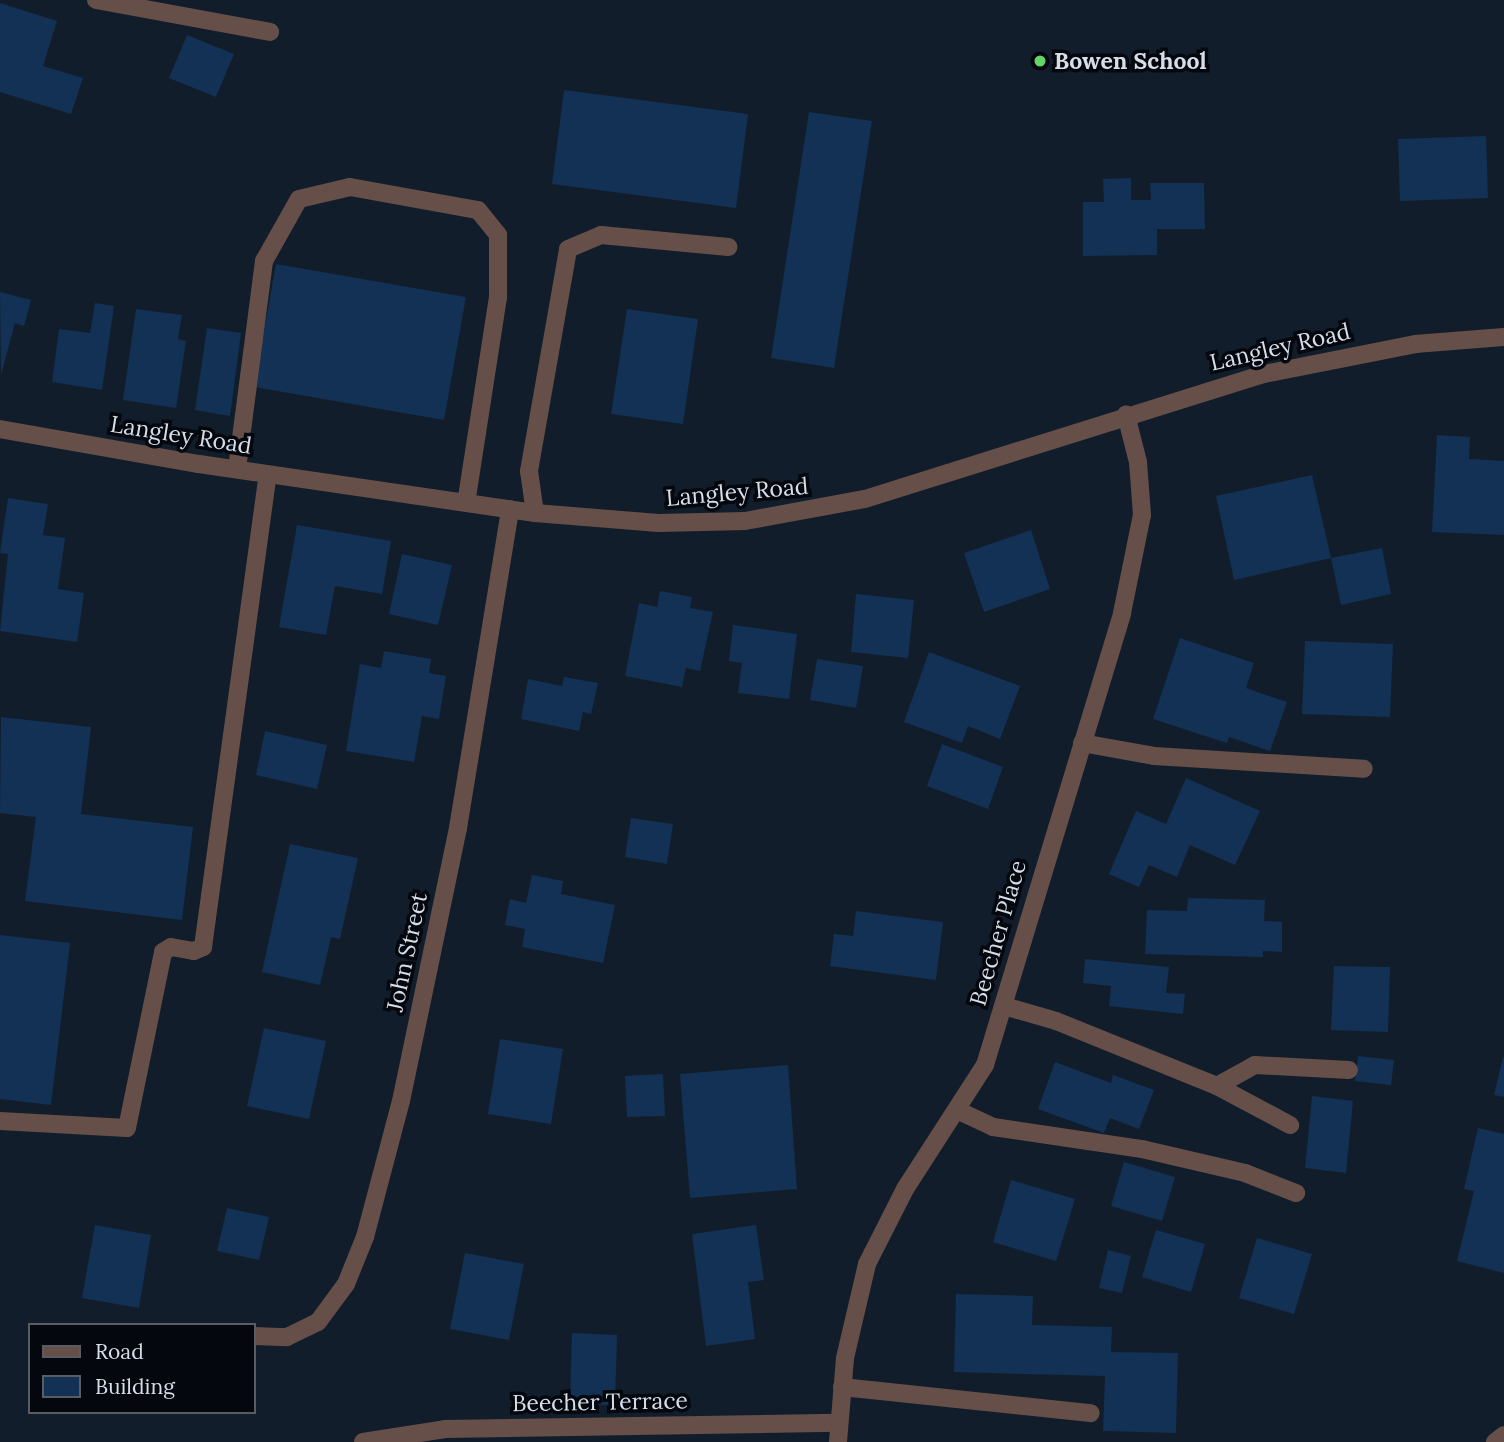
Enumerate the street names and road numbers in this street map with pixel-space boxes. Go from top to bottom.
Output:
street label: Langley Road [1207,317,1353,377]
street label: Langley Road [108,410,254,460]
street label: Langley Road [665,472,809,512]
street label: Beecher Place [964,857,1032,1009]
street label: John Street [381,890,433,1014]
street label: Beecher Terrace [512,1387,688,1417]

